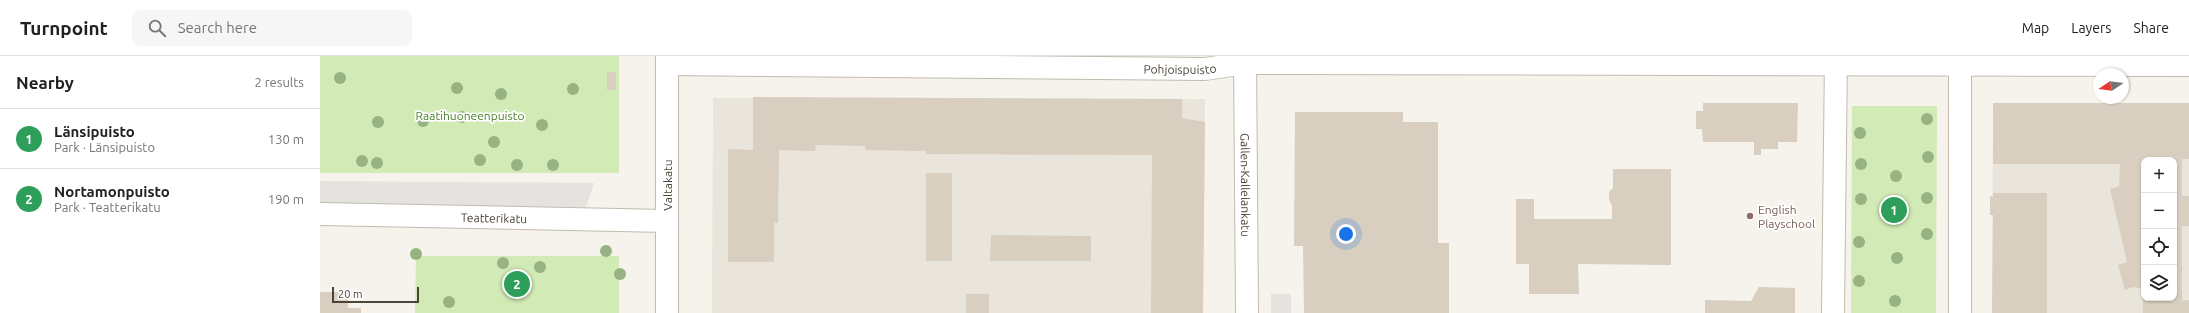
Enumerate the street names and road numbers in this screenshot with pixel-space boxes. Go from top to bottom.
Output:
street label: Pohjoispuisto [1144,61,1217,75]
street label: Gallen-Kallelankatu [1239,133,1253,237]
street label: Valtakatu [661,159,674,211]
street label: Teatterikatu [461,210,527,225]

